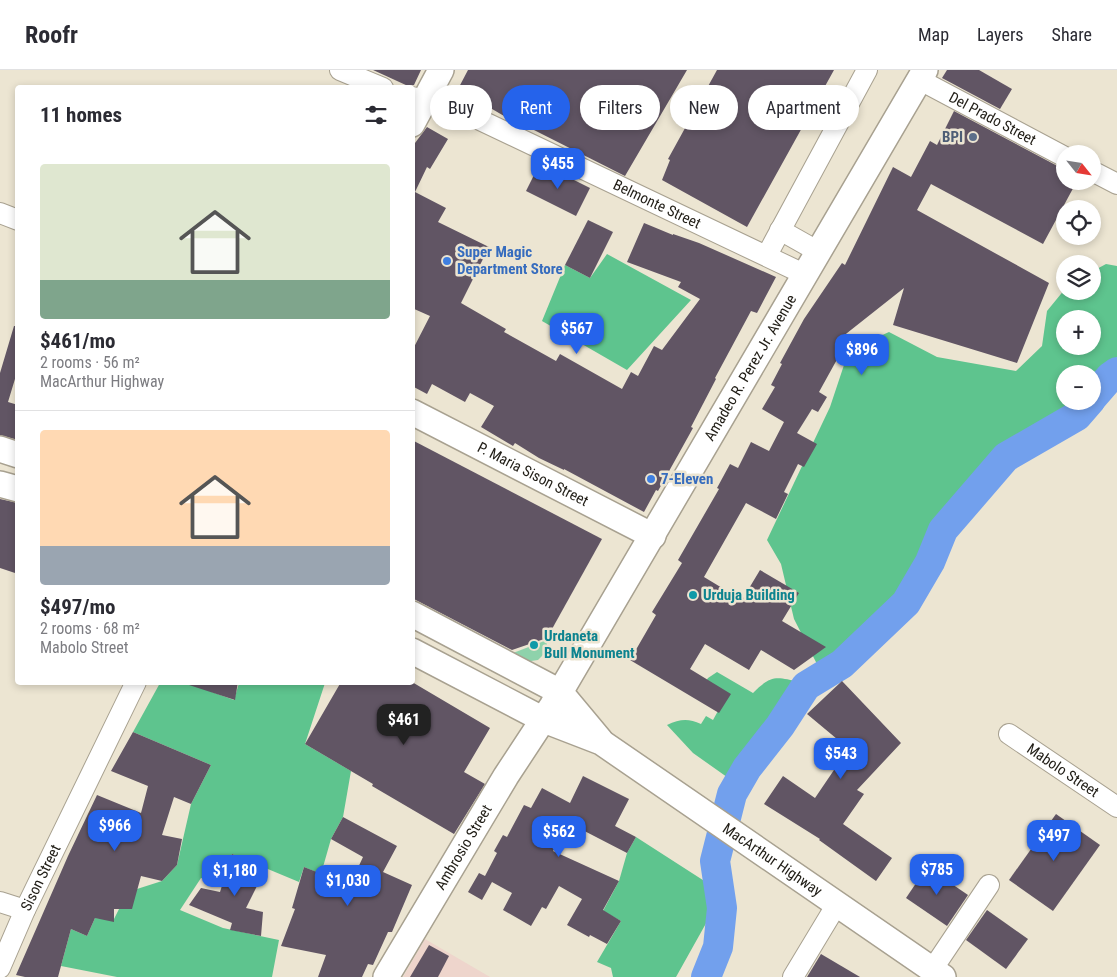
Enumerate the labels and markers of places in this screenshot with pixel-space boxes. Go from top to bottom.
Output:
place label: BPI [942,128,963,146]
marker: BPI [967,131,979,143]
pin: $455 [528,148,588,190]
place label: Super Magic Department Store [457,243,563,278]
marker: Super Magic Department Store [441,255,453,267]
pin: $567 [547,312,607,355]
pin: $896 [832,334,892,376]
place label: 7-Eleven [661,470,713,488]
marker: 7-Eleven [645,473,657,485]
place label: Urduja Building [703,586,795,604]
marker: Urduja Building [687,589,699,601]
place label: Urdaneta Bull Monument [544,627,635,662]
marker: Urdaneta Bull Monument [528,639,540,651]
pin: $461 [374,704,434,746]
pin: $543 [811,738,871,780]
pin: $966 [85,810,145,852]
pin: $562 [529,816,589,858]
pin: $497 [1024,820,1084,862]
pin: $1,180 [194,854,276,897]
pin: $785 [907,854,967,896]
pin: $1,030 [307,864,389,907]

